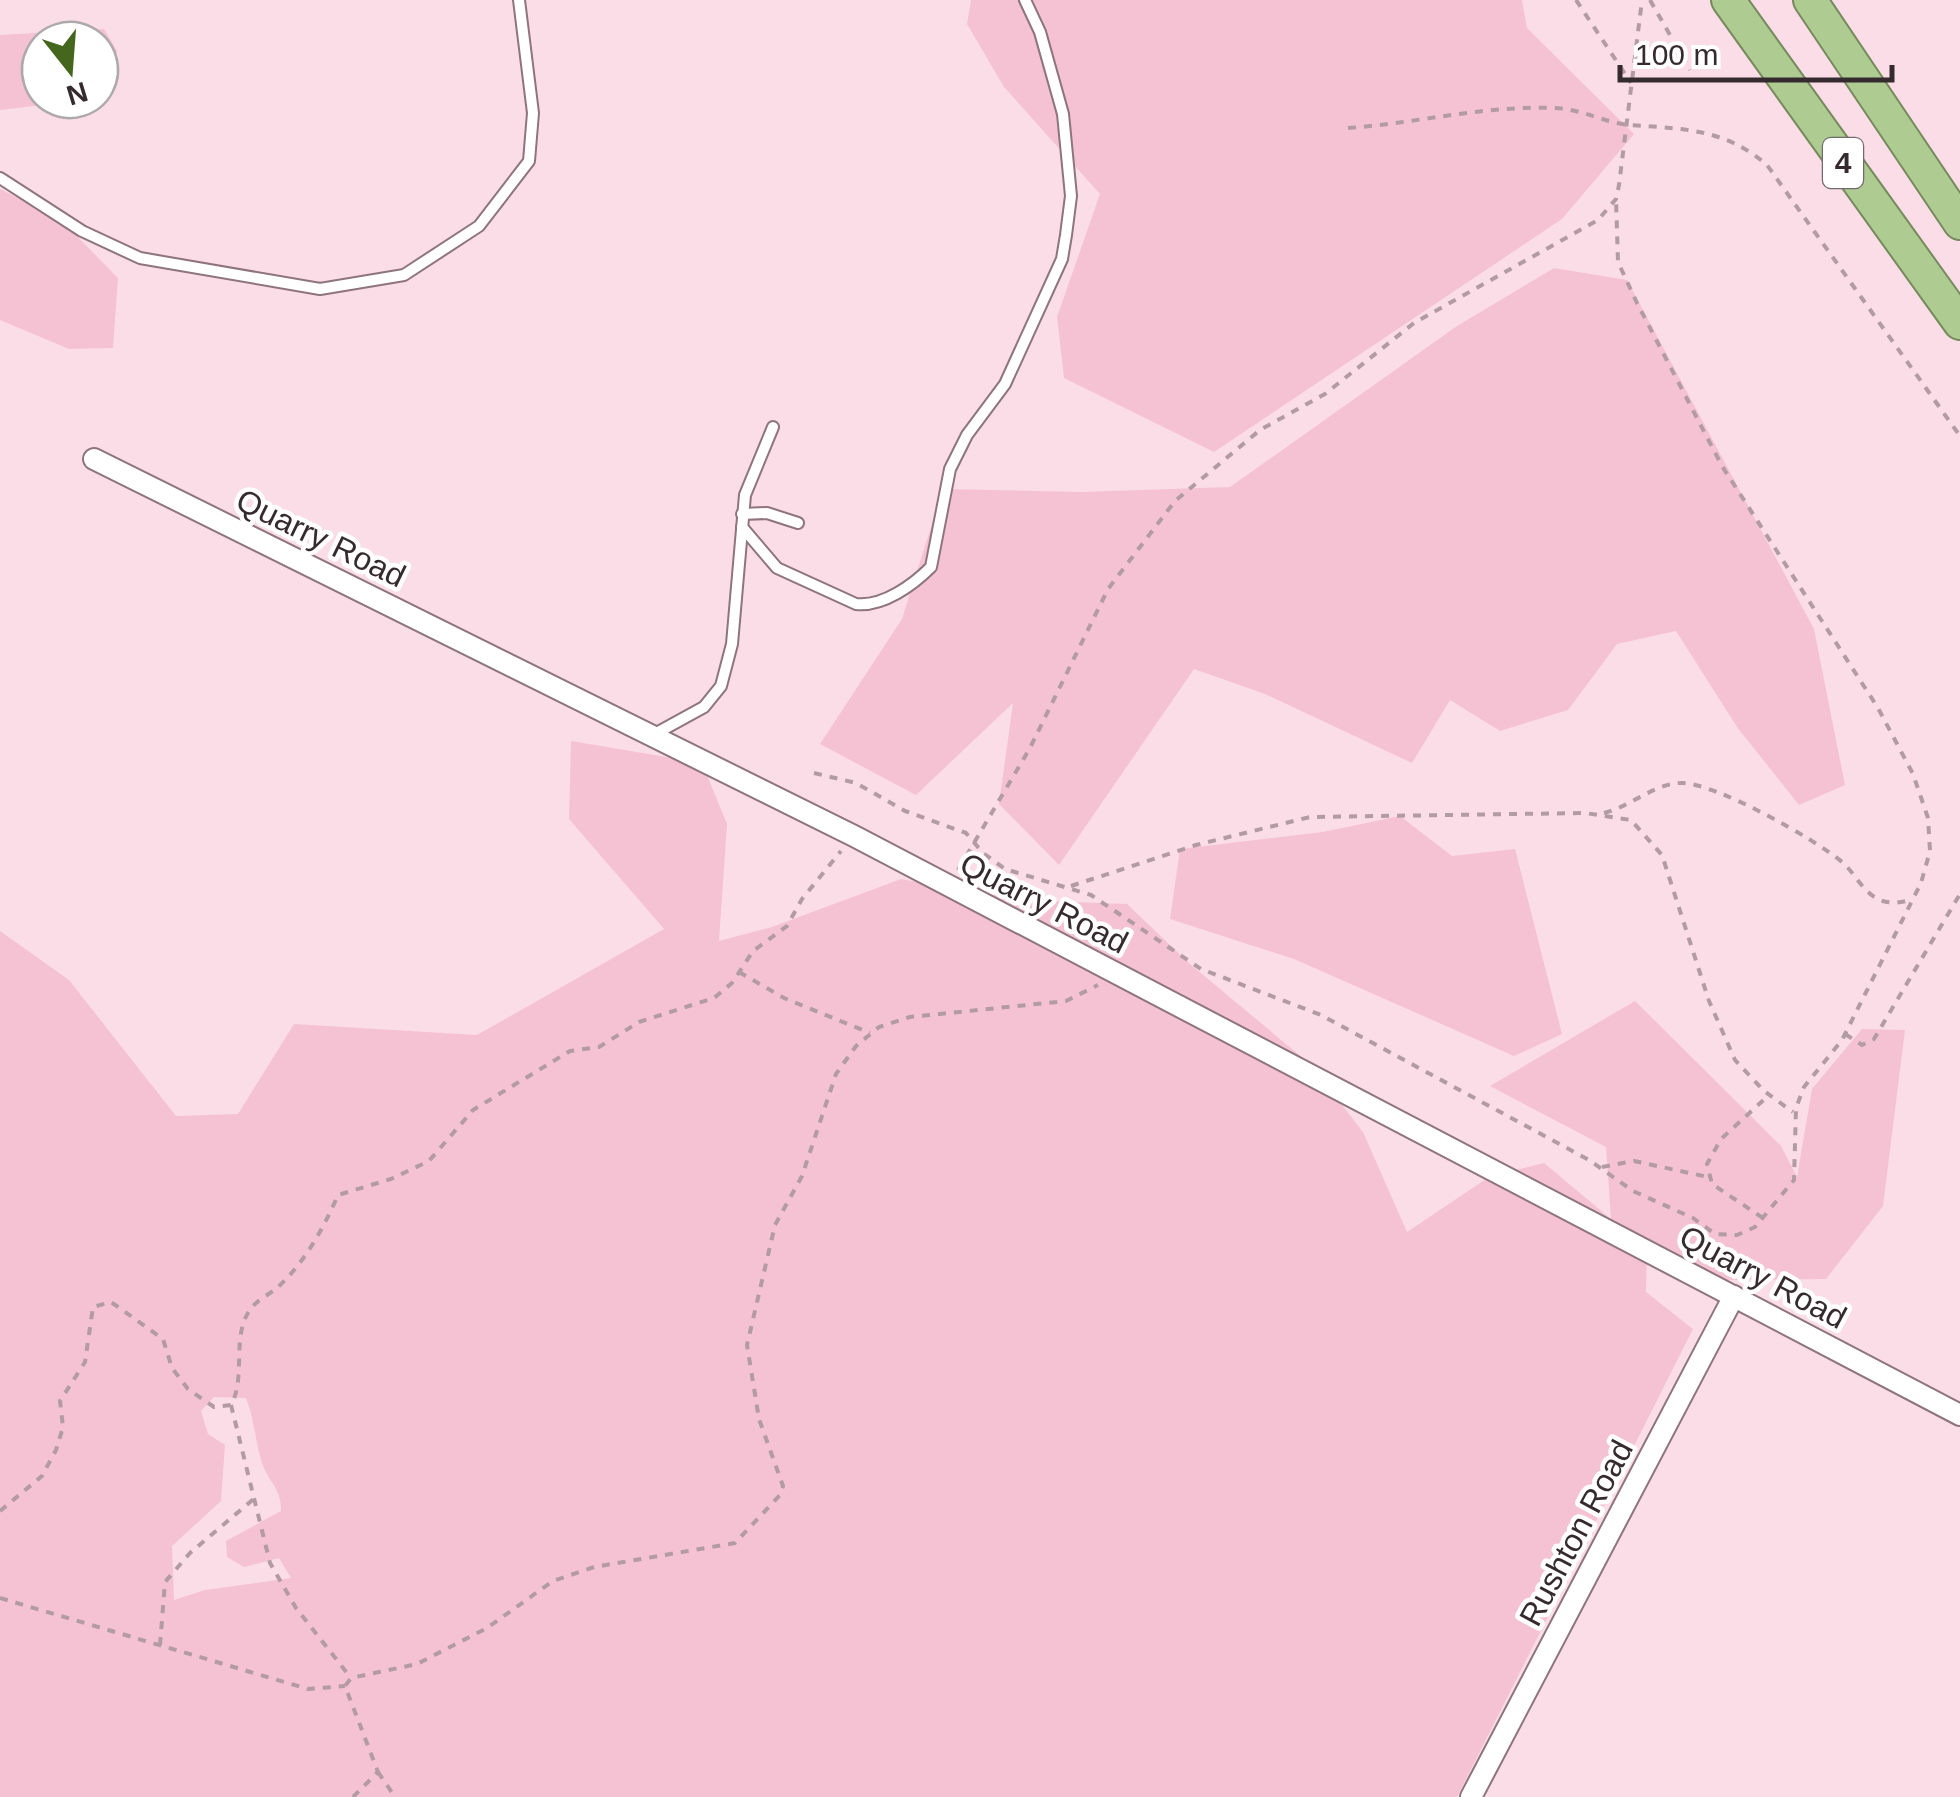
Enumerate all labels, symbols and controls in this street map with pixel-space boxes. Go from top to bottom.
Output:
north arrow [20,20,120,120]
scale bar [1620,20,1892,82]
text: 100 m [1635,38,1718,71]
text: N [63,76,91,111]
road number: 4 [1823,138,1863,188]
street label: Quarry Road [231,482,411,594]
street label: Quarry Road [954,845,1134,961]
street label: Quarry Road [1674,1218,1852,1336]
street label: Rushton Road [1512,1434,1640,1632]

